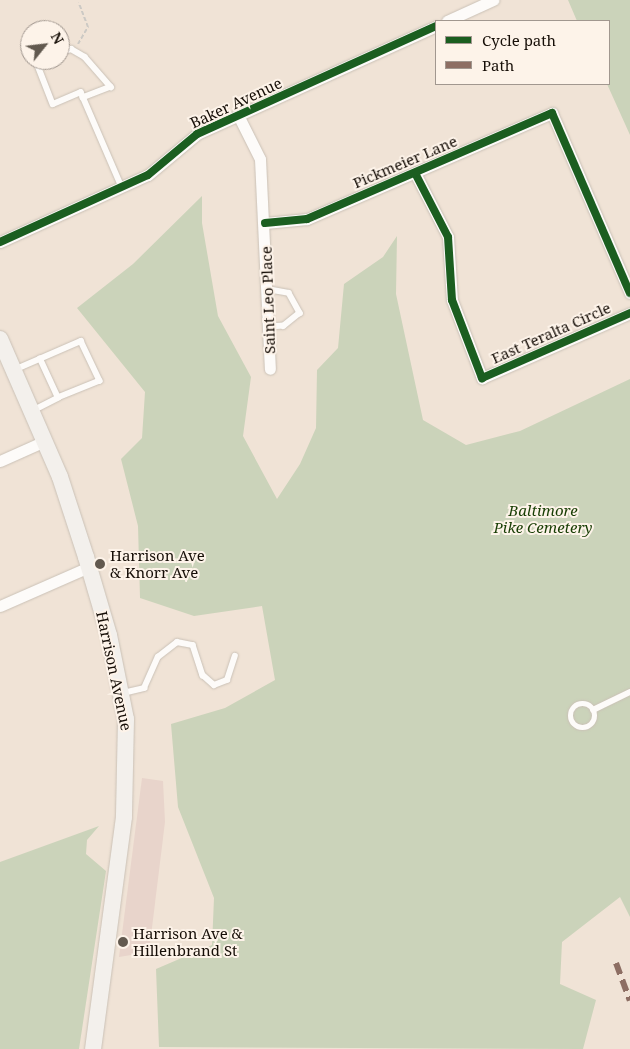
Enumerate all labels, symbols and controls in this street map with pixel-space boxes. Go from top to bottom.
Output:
north arrow [20,20,70,70]
legend [435,20,610,85]
text: N [47,29,69,47]
text: Cycle path [482,30,556,50]
text: Path [482,55,514,75]
street label: Baker Avenue [187,74,285,132]
street label: Pickmeier Lane [350,132,460,192]
street label: Saint Leo Place [257,246,279,354]
street label: East Teralta Circle [488,299,614,367]
park label: Baltimore Pike Cemetery [494,501,592,536]
place label: Harrison Ave & Knorr Ave [110,546,205,581]
marker: Harrison Ave & Knorr Ave [94,558,106,570]
street label: Harrison Avenue [93,610,135,732]
place label: Harrison Ave & Hillenbrand St [133,924,243,959]
marker: Harrison Ave & Hillenbrand St [117,936,129,948]

